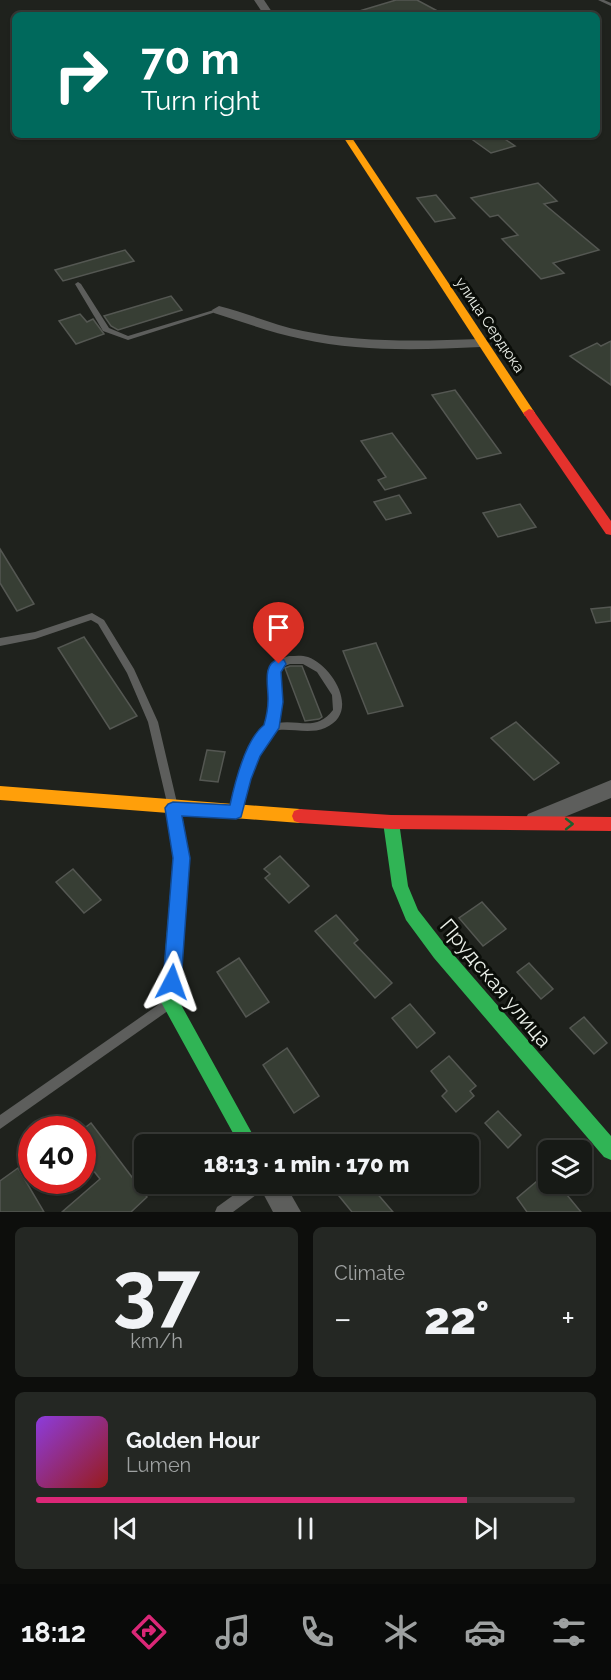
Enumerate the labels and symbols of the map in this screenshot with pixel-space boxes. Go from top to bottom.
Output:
street label: улица Сердюка [452,274,528,376]
pin [253,602,304,664]
one-way arrow [564,818,573,830]
street label: Прудская улица [435,914,557,1052]
position arrow [140,950,204,1014]
speed limit sign: 40 [18,1116,96,1194]

